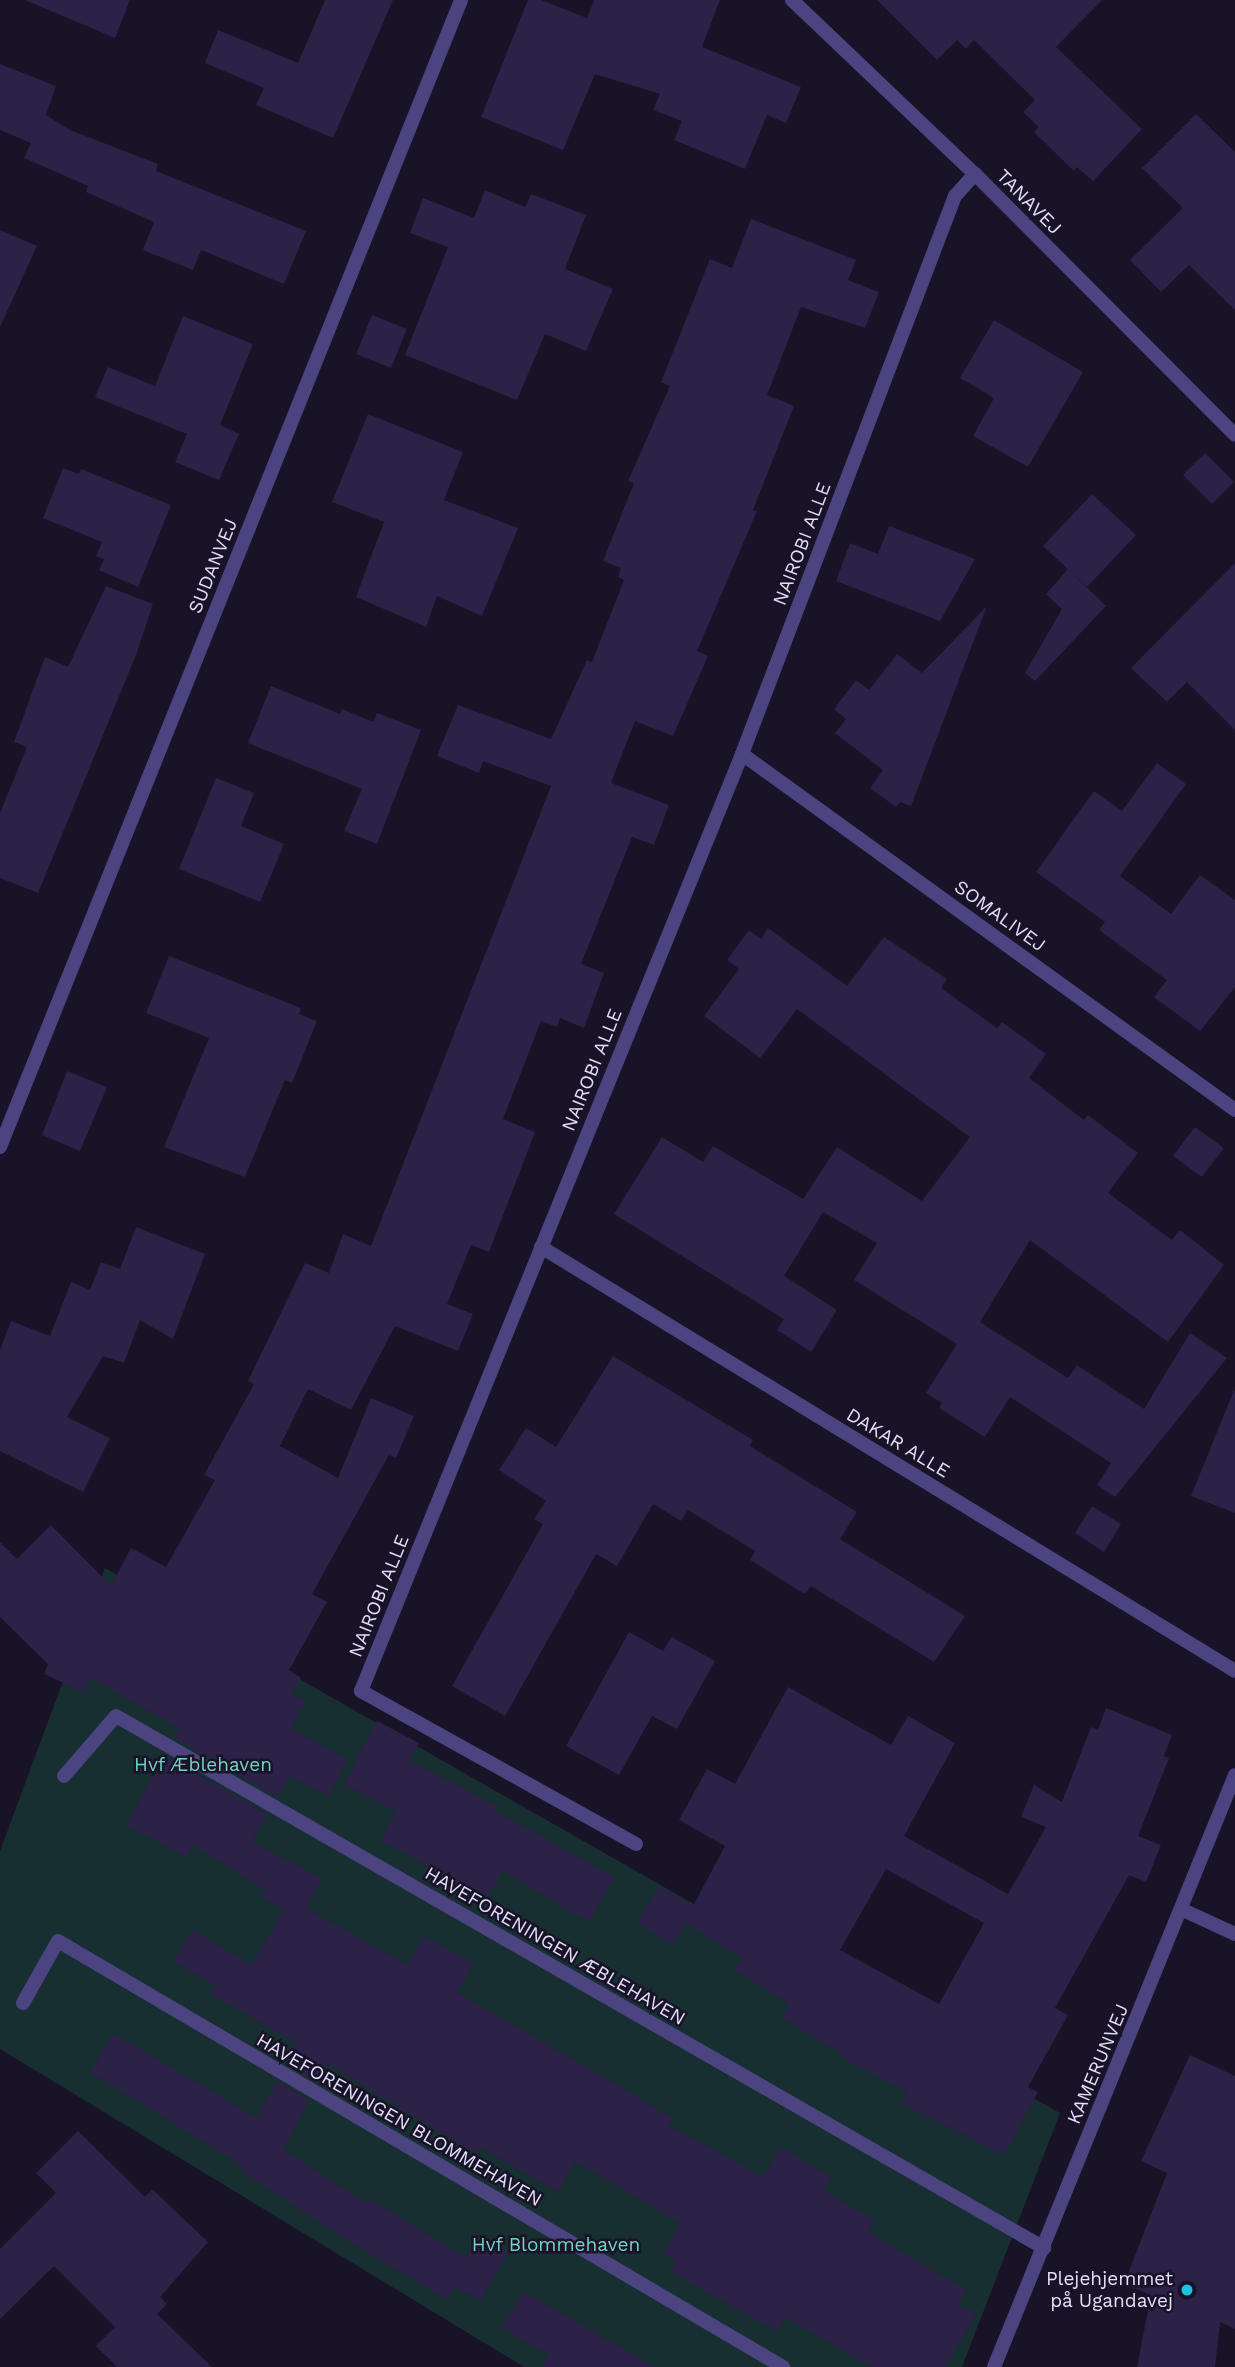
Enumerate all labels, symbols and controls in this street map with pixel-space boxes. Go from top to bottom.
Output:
street label: TANAVEJ [992,165,1066,239]
street label: NAIROBI ALLE [768,479,836,609]
street label: SUDANVEJ [184,515,242,617]
street label: SOMALIVEJ [950,875,1050,957]
street label: NAIROBI ALLE [557,1005,627,1135]
street label: DAKAR ALLE [842,1403,954,1483]
street label: NAIROBI ALLE [344,1531,414,1661]
park label: Hvf Æblehaven [133,1754,273,1776]
street label: HAVEFORENINGEN ÆBLEHAVEN [420,1862,690,2030]
street label: KAMERUNVEJ [1062,2000,1134,2128]
street label: HAVEFORENINGEN BLOMMEHAVEN [252,2029,546,2211]
park label: Hvf Blommehaven [471,2234,641,2256]
place label: Plejehjemmet på Ugandavej [1046,2268,1173,2312]
marker: Plejehjemmet på Ugandavej [1179,2282,1195,2298]

